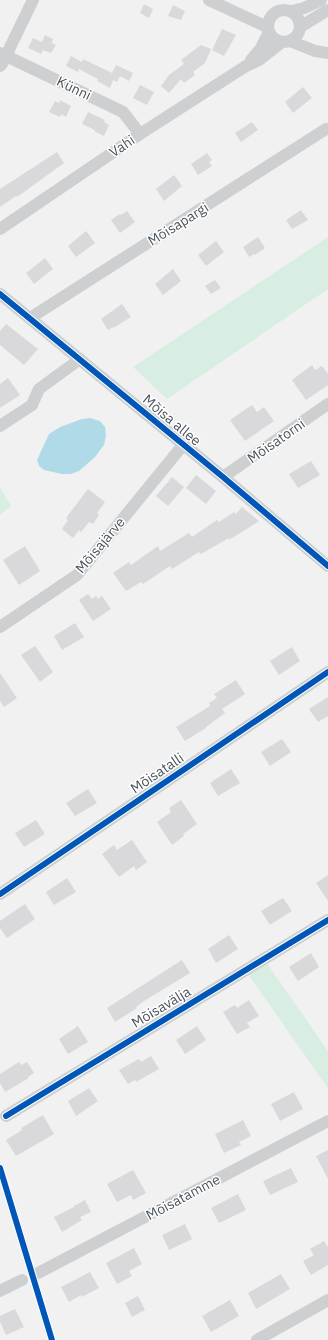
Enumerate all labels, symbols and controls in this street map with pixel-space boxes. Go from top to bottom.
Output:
street label: Künni [54,72,94,104]
street label: Vahi [106,131,138,161]
street label: Mõisapargi [144,198,212,250]
street label: Mõisa allee [139,390,205,450]
street label: Mõisatorni [244,415,308,467]
street label: Mõisajärve [71,513,129,577]
street label: Mõisatalli [127,749,187,797]
street label: Mõisavälja [128,982,194,1032]
street label: Mõisatamme [143,1170,223,1224]

